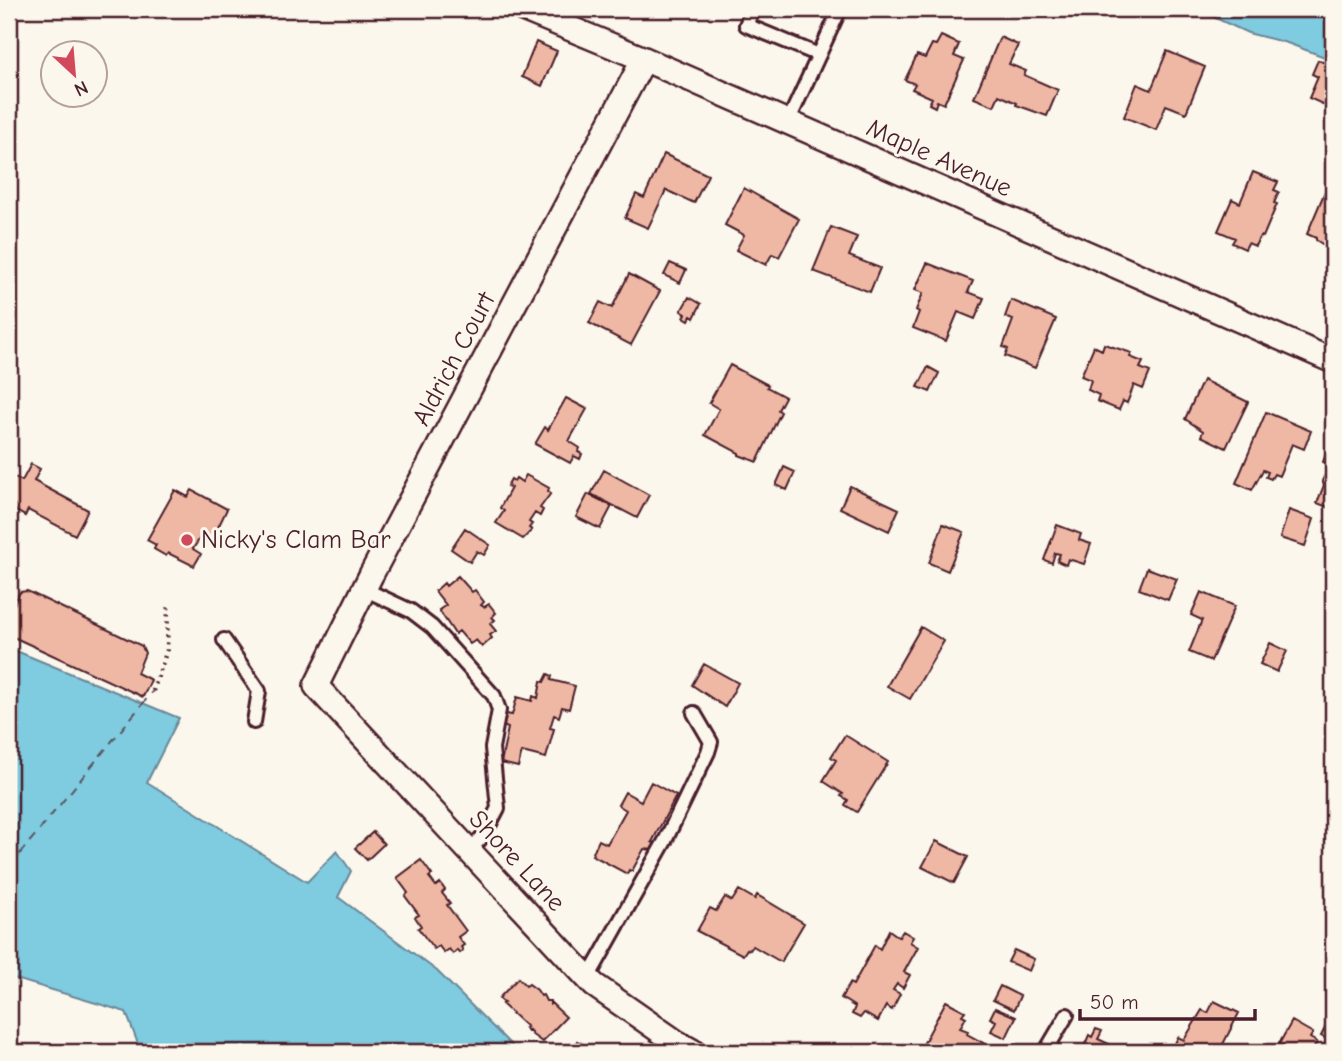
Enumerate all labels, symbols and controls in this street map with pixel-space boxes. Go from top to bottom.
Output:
north arrow [38,38,108,108]
text: N [71,76,91,101]
street label: Maple Avenue [862,113,1016,203]
street label: Aldrich Court [406,286,502,431]
place label: Nicky's Clam Bar [201,525,391,555]
marker: Nicky's Clam Bar [179,532,195,548]
street label: Shore Lane [463,804,571,918]
scale bar [1080,977,1254,1021]
text: 50 m [1090,990,1139,1014]

